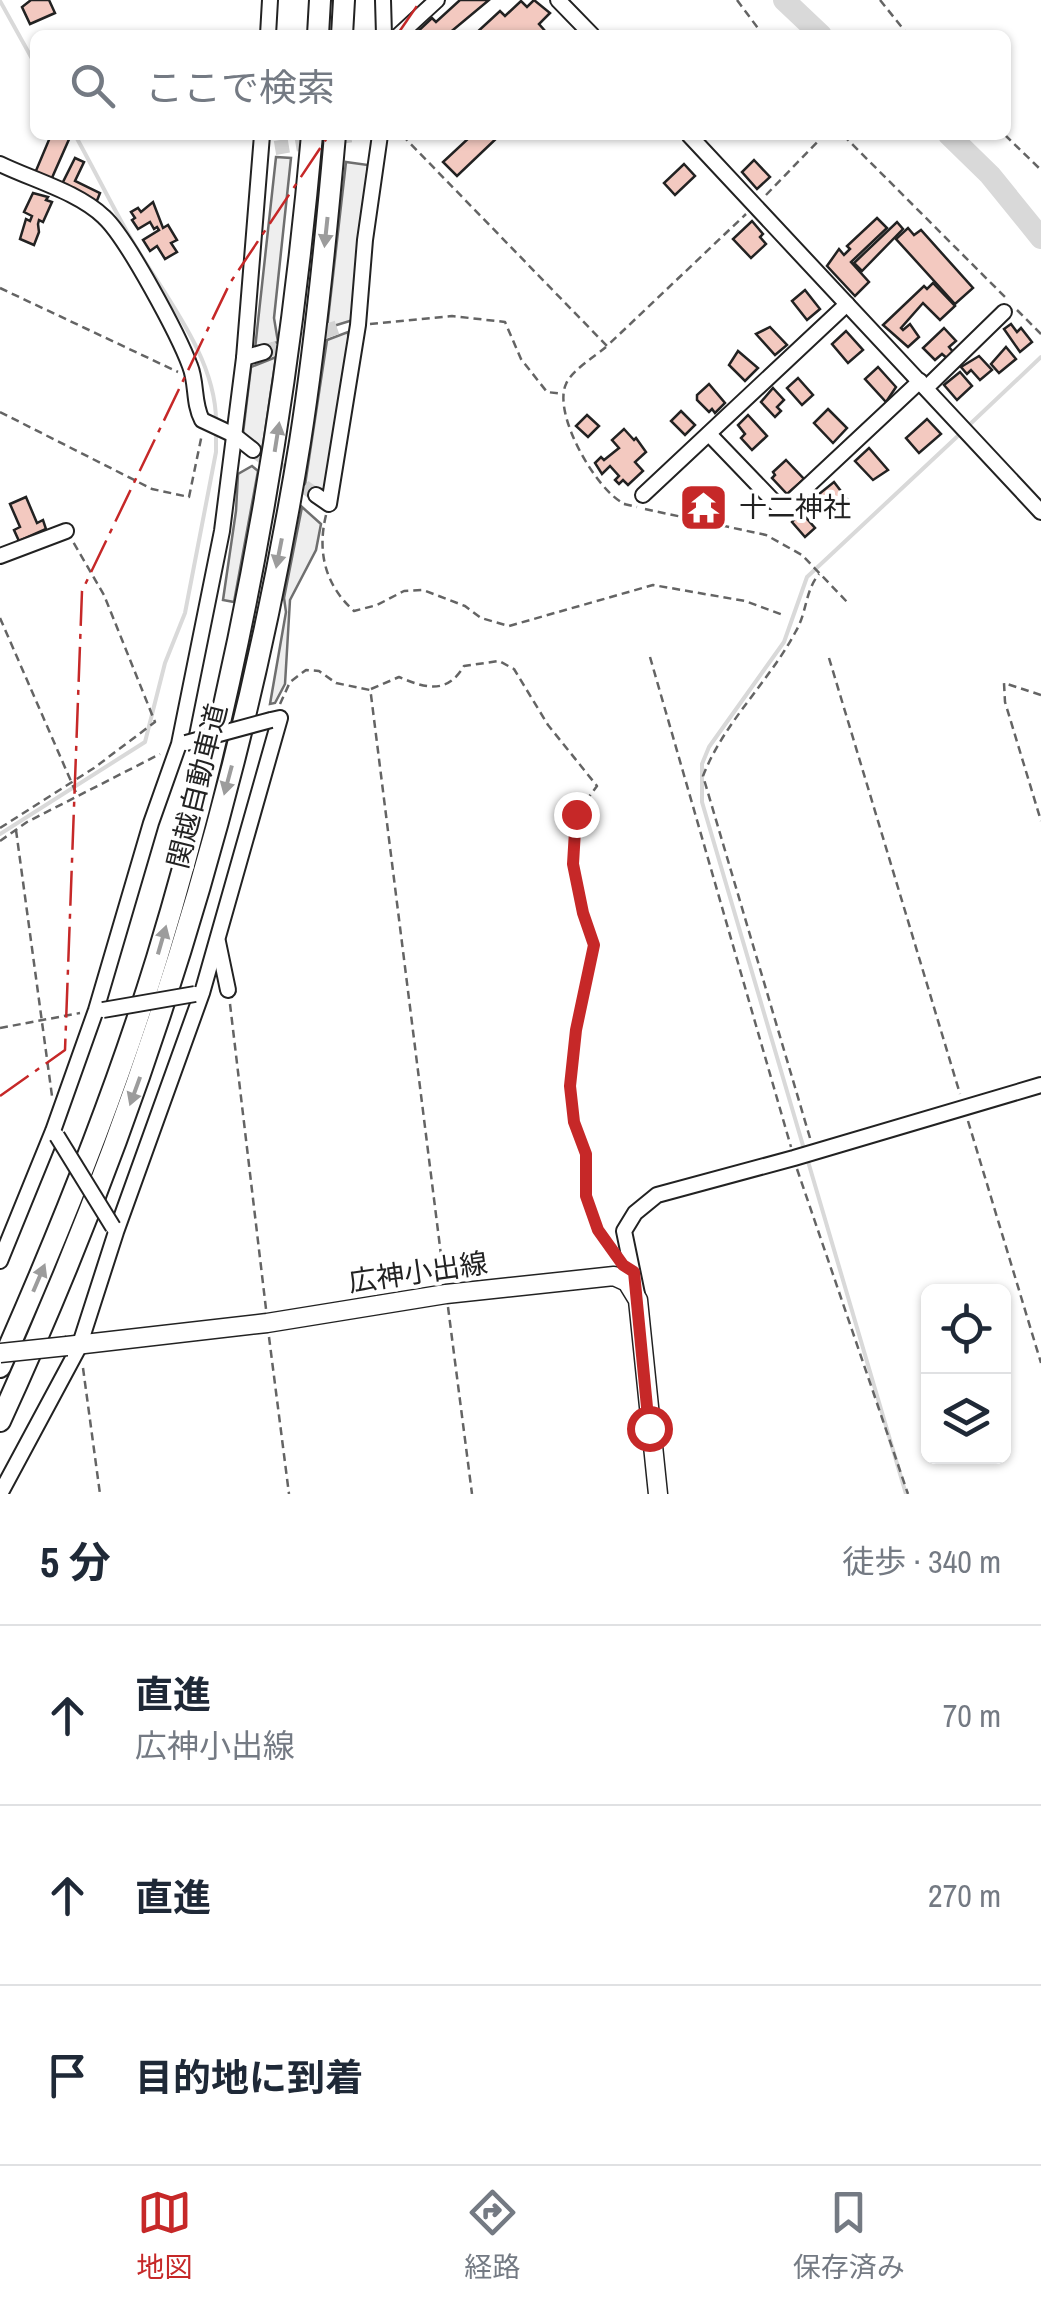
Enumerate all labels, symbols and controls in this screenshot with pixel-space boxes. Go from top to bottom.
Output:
search box [30,30,1011,140]
icon: search [65,58,120,113]
text: ここで検索 [145,62,335,113]
one-way arrow [318,217,334,248]
one-way arrow [270,420,286,452]
temple icon: 十二神社 [678,481,730,533]
place label: 十二神社 [739,488,851,526]
one-way arrow [271,538,286,570]
street label: 関越自動車道 [158,700,236,872]
one-way arrow [219,765,235,796]
route end [554,792,600,838]
one-way arrow [155,924,170,955]
one-way arrow [127,1077,142,1107]
street label: 広神小出線 [346,1243,490,1301]
one-way arrow [31,1263,47,1293]
map controls [921,1284,1011,1464]
button: locate [921,1284,1011,1374]
button: layers [921,1374,1011,1464]
route start [627,1406,673,1452]
text: 5 分 [40,1534,111,1590]
text: 徒歩 · 340 m [842,1540,1001,1583]
text: 直進 [135,1669,211,1720]
icon: ahead [40,1688,95,1743]
text: 70 m [943,1694,1001,1737]
text: 広神小出線 [135,1724,295,1767]
icon: ahead [40,1868,95,1923]
text: 直進 [135,1872,211,1923]
text: 270 m [928,1874,1001,1917]
icon: arrive [40,2048,95,2103]
text: 目的地に到着 [135,2052,363,2103]
tab: 地図 [136,2185,192,2286]
tab: 経路 [464,2185,521,2286]
tab: 保存済み [793,2185,905,2286]

